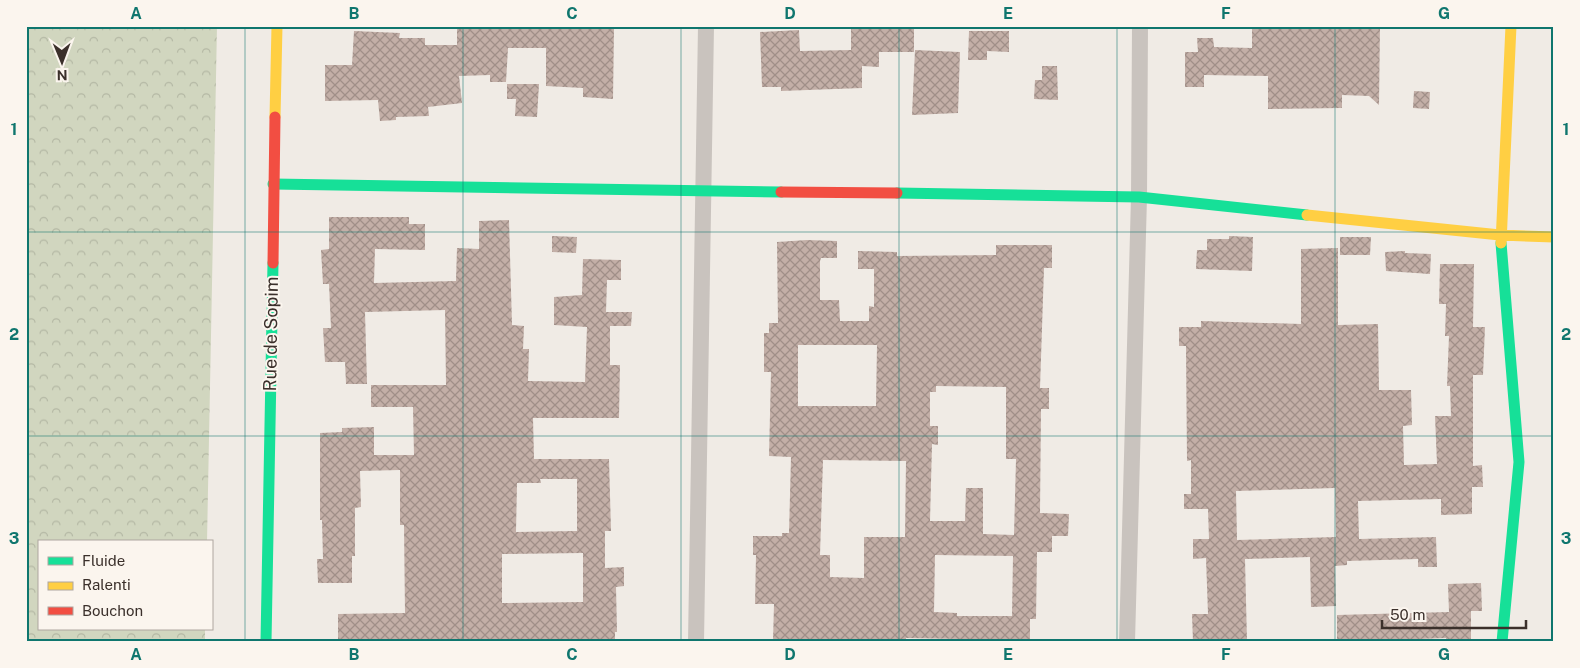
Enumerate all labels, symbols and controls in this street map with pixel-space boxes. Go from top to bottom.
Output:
text: A [130,4,142,23]
text: B [349,4,360,23]
text: C [566,4,578,23]
text: D [784,4,796,23]
text: E [1003,4,1013,23]
text: F [1221,4,1231,23]
text: G [1438,4,1450,23]
north arrow [38,38,88,88]
text: N [57,67,68,83]
text: 1 [11,120,17,139]
text: 1 [1563,120,1569,139]
street label: Rue de Sopim [259,276,282,392]
text: 2 [9,325,19,344]
text: 2 [1561,325,1571,344]
text: 3 [9,529,19,548]
text: 3 [1561,529,1571,548]
legend [38,540,212,630]
text: Fluide [82,552,125,569]
text: Ralenti [82,576,131,593]
scale bar [1382,598,1526,630]
text: Bouchon [82,602,143,619]
text: 50 m [1390,606,1425,623]
text: A [130,645,142,664]
text: B [349,645,360,664]
text: C [566,645,578,664]
text: D [784,645,796,664]
text: E [1003,645,1013,664]
text: F [1221,645,1231,664]
text: G [1438,645,1450,664]

